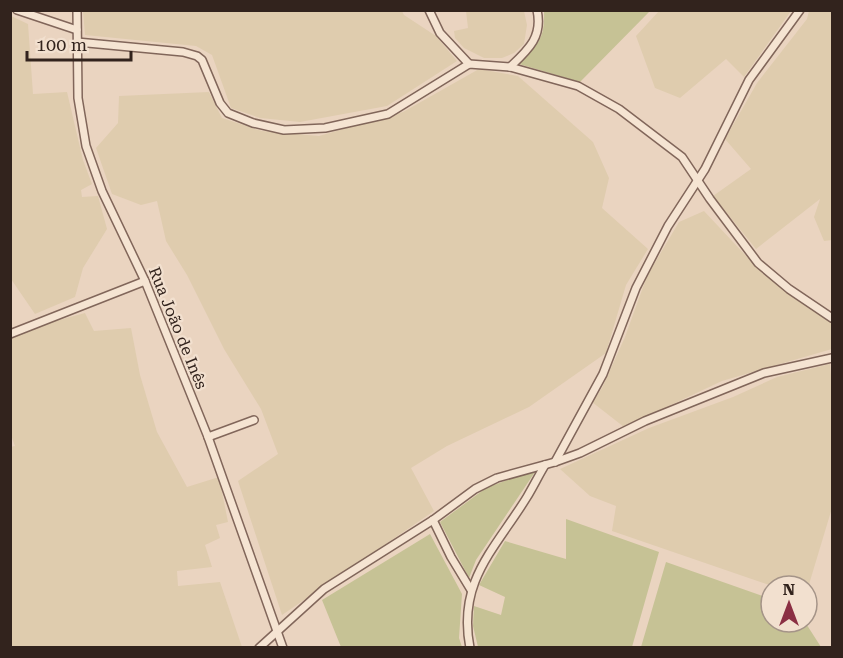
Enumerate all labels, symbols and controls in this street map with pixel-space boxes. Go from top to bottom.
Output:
scale bar [27,24,130,62]
text: 100 m [36,34,87,55]
street label: Rua João de Inês [145,264,211,392]
north arrow [759,574,819,634]
text: N [783,580,795,599]

